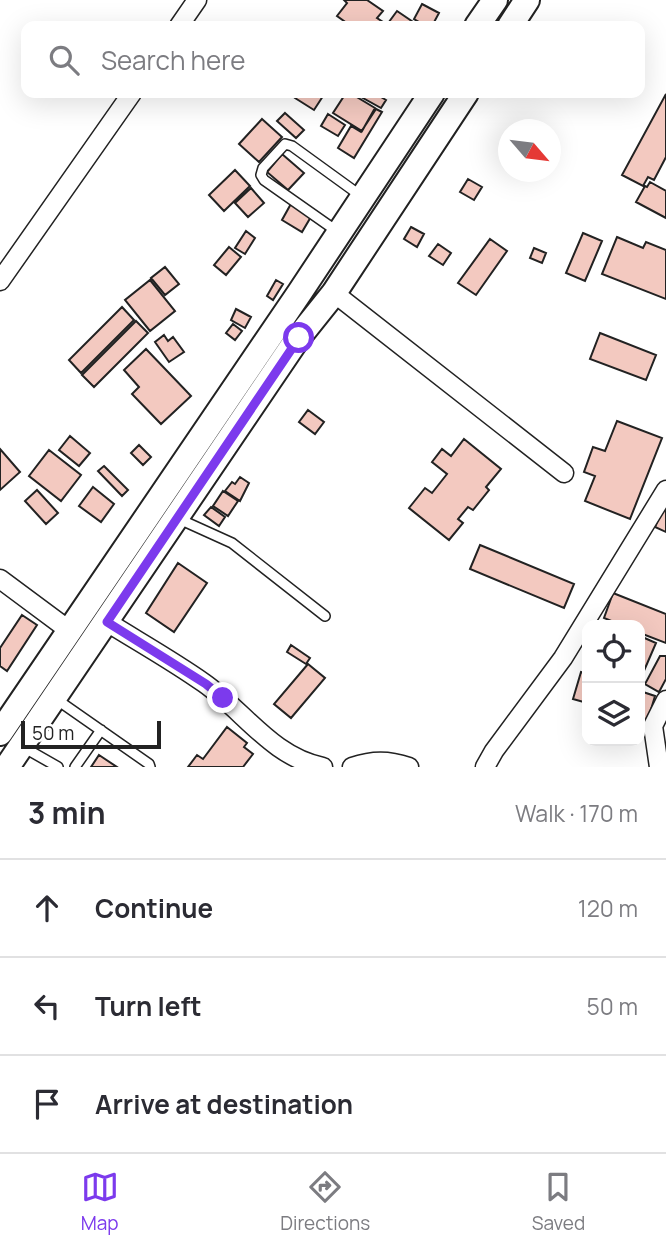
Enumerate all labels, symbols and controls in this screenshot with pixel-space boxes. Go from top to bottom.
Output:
search box [21,21,645,98]
icon: search [45,41,83,79]
text: Search here [101,42,246,78]
north arrow [498,119,561,182]
route start [283,322,314,353]
map controls [582,620,645,746]
button: locate [582,620,645,683]
route end [207,682,238,713]
button: layers [582,683,645,746]
scale bar [21,718,161,750]
text: 50 m [32,720,74,746]
text: 3 min [28,792,106,833]
text: Walk · 170 m [515,797,638,829]
icon: ahead [28,889,66,927]
text: Continue [95,890,213,926]
text: 120 m [578,892,638,924]
icon: left [28,987,66,1025]
text: Turn left [95,988,202,1024]
text: 50 m [587,990,638,1022]
icon: arrive [28,1085,66,1123]
text: Arrive at destination [95,1086,353,1122]
tab: Map [81,1168,119,1236]
tab: Directions [280,1168,370,1236]
tab: Saved [532,1168,585,1236]

